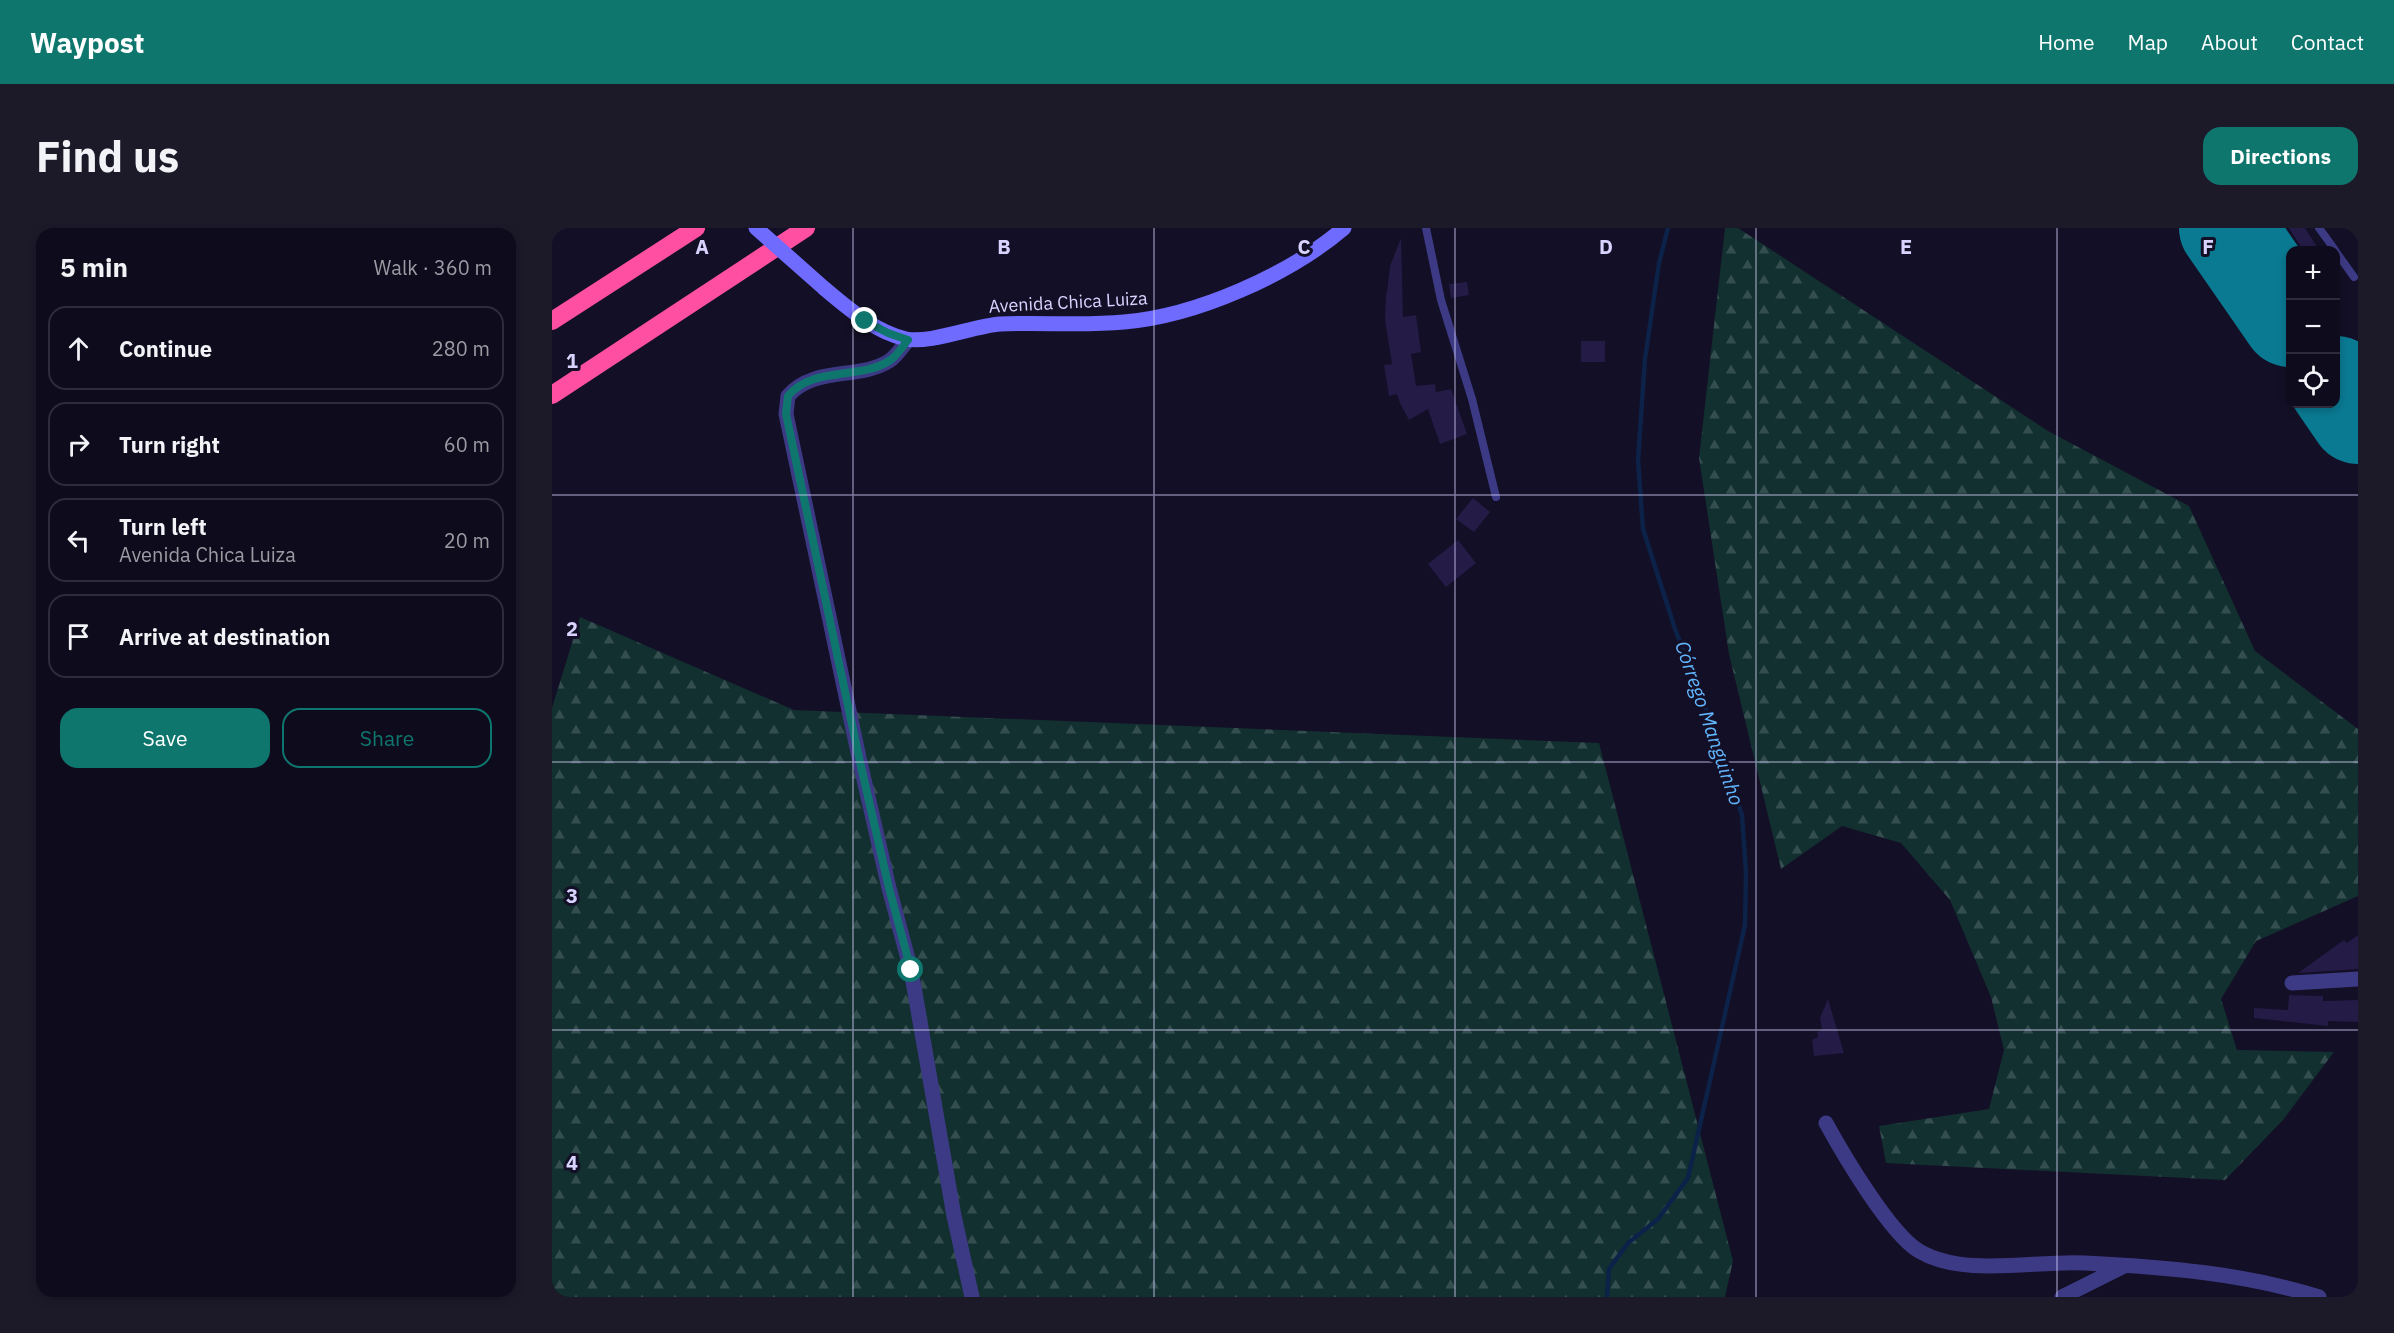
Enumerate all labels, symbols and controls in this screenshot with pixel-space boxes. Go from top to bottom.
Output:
text: Waypost [30,24,144,61]
text: Home [2038,28,2095,56]
text: Map [2128,28,2168,56]
text: About [2201,28,2258,56]
text: Contact [2291,28,2364,56]
button: Directions [2203,127,2358,185]
text: Find us [36,129,179,184]
text: A [695,233,709,260]
text: B [997,233,1011,260]
text: C [1297,233,1311,260]
text: D [1599,233,1613,260]
text: E [1900,233,1912,260]
text: F [2202,233,2214,260]
map controls [2286,246,2340,408]
button: + [2286,246,2340,300]
text: 5 min [60,250,128,284]
text: Walk · 360 m [374,254,492,281]
street label: Avenida Chica Luiza [988,286,1148,318]
button: − [2286,300,2340,354]
route end [851,307,877,333]
icon: ahead [62,332,95,365]
text: Continue [119,334,212,363]
text: 280 m [432,335,490,362]
text: 1 [566,347,578,374]
button: locate [2286,354,2340,408]
icon: right [62,428,95,461]
text: Turn right [119,430,220,459]
text: 60 m [444,431,490,458]
text: Turn left [119,512,207,541]
icon: left [62,524,95,557]
text: 20 m [444,527,490,554]
text: Avenida Chica Luiza [119,541,296,568]
text: 2 [566,615,578,642]
icon: arrive [62,620,95,653]
text: Arrive at destination [119,622,330,651]
water label: Córrego Manguinho [1669,637,1751,809]
button: Save [60,708,270,768]
button: Share [282,708,492,768]
text: 3 [566,882,578,909]
route start [897,956,923,982]
text: 4 [566,1149,578,1176]

